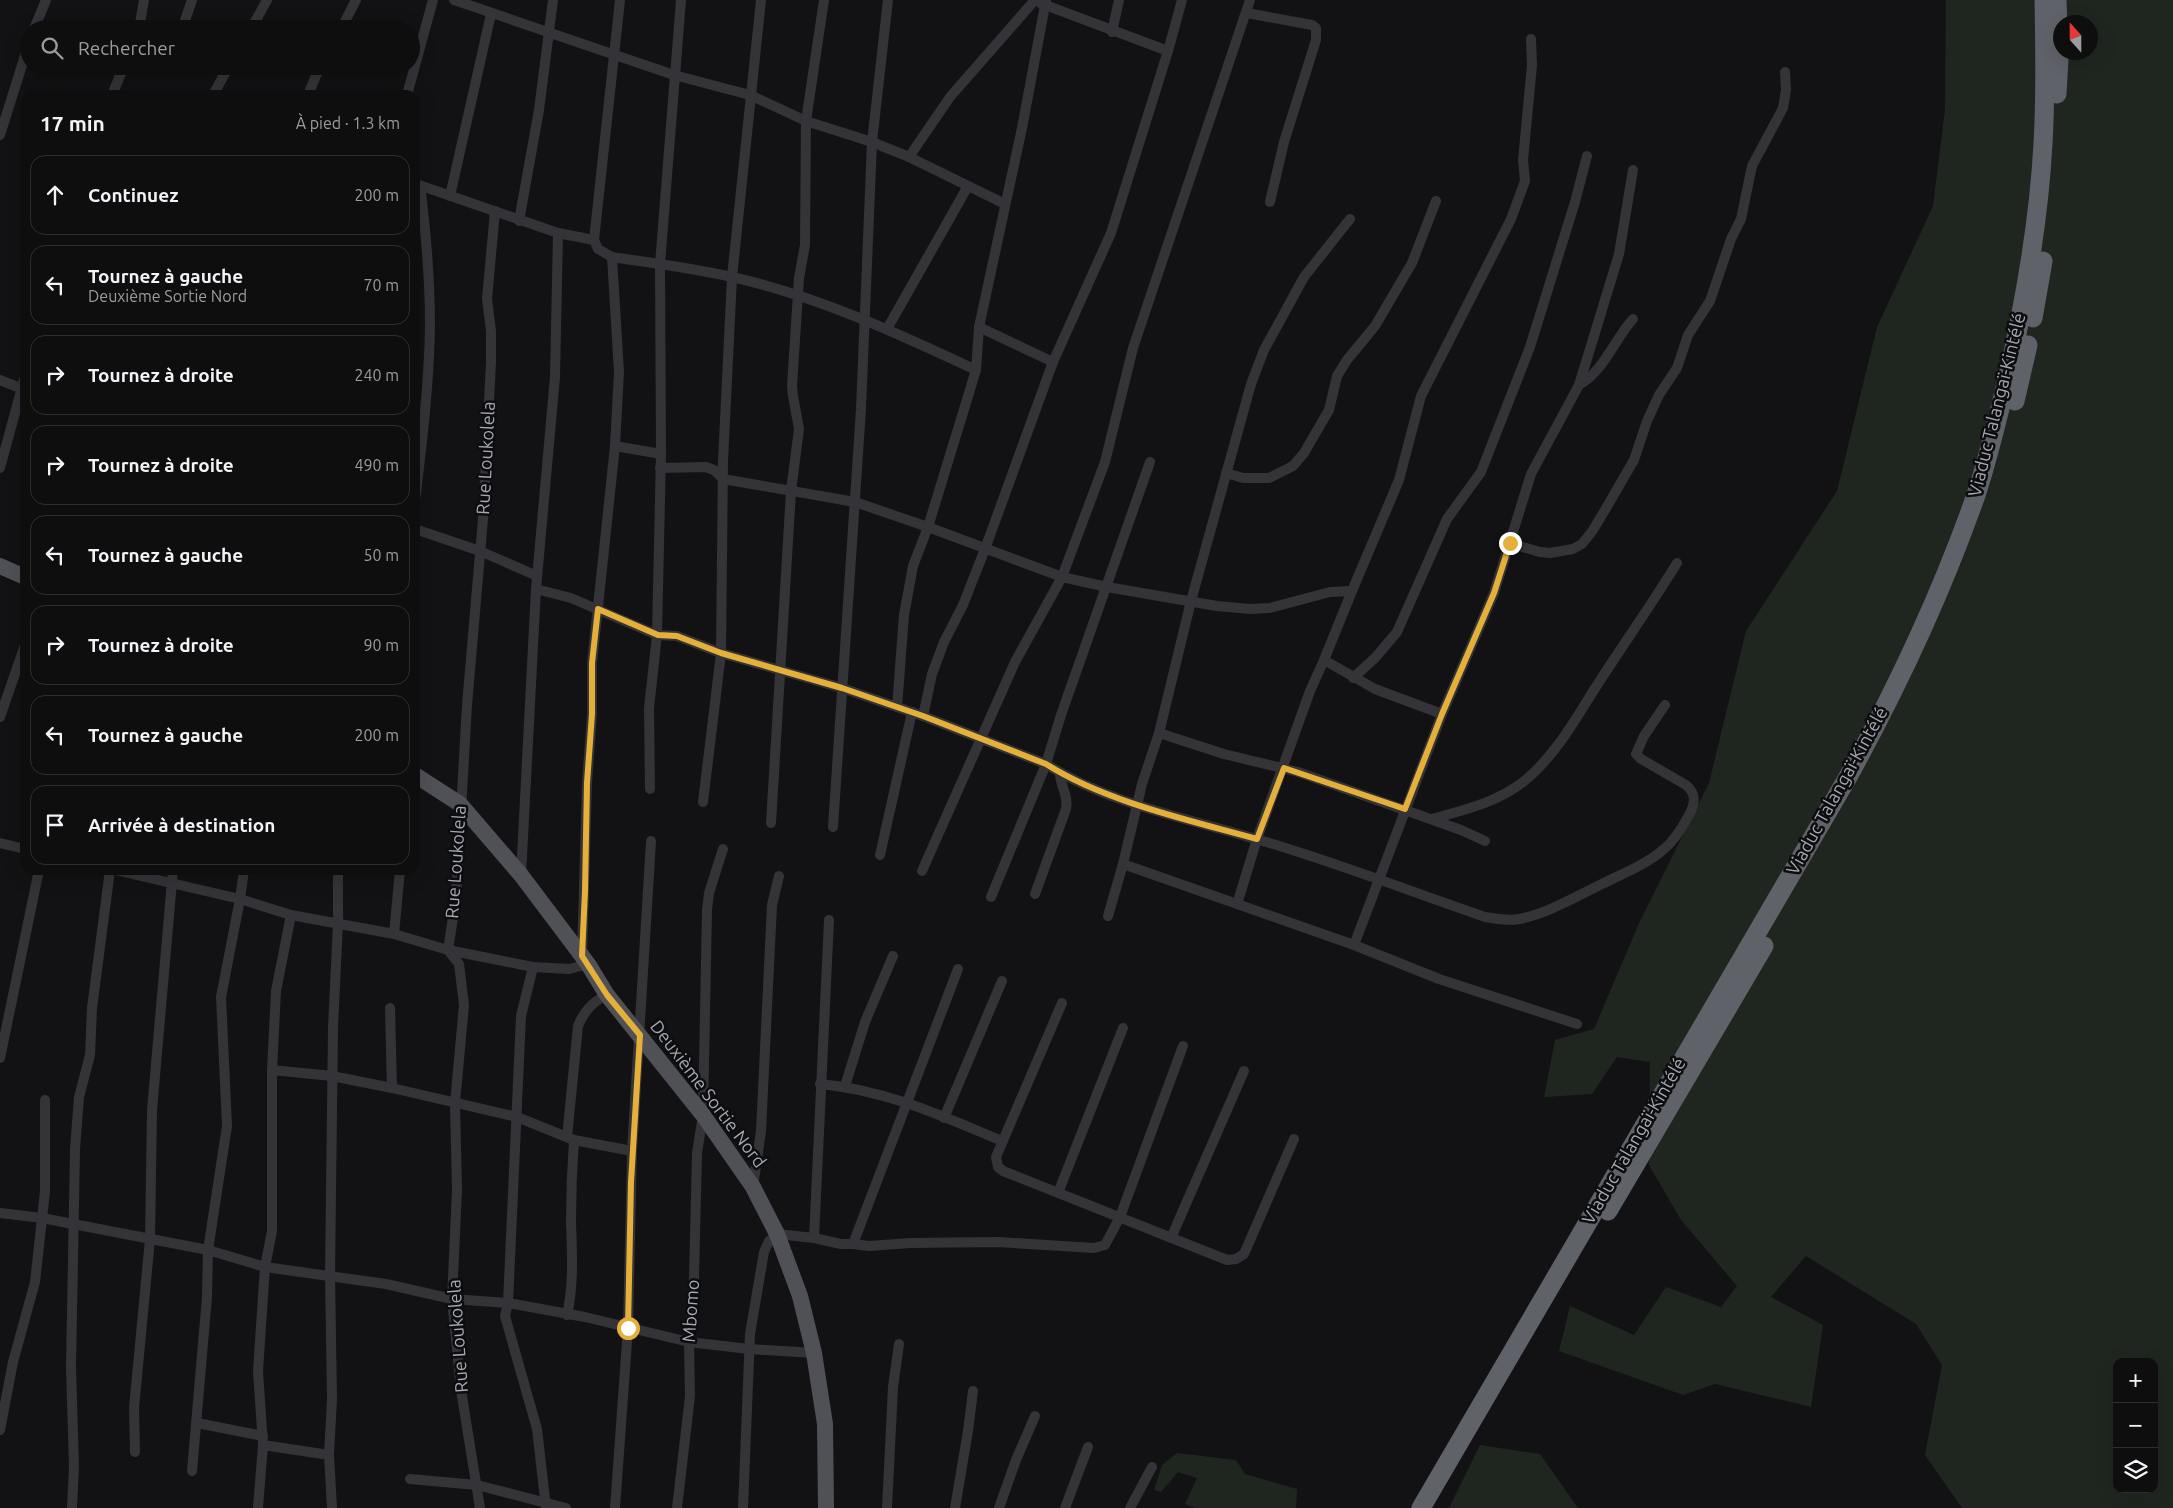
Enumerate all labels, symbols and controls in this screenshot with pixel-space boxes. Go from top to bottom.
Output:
north arrow [2053,15,2098,60]
search box [20,20,420,75]
icon: search [38,34,66,62]
text: Rechercher [78,37,175,59]
text: 17 min [40,111,105,135]
text: À pied · 1.3 km [296,114,400,132]
icon: ahead [41,181,69,209]
text: Continuez [88,184,178,206]
text: 200 m [354,186,399,204]
text: Tournez à gauche [88,265,243,287]
icon: left [41,271,69,299]
text: 70 m [363,276,399,294]
text: Deuxième Sortie Nord [88,287,247,305]
street label: Viaduc Talangaï-Kintélé [1964,311,2029,499]
icon: right [41,361,69,389]
text: Tournez à droite [88,364,234,386]
text: 240 m [354,366,399,384]
street label: Rue Loukolela [472,401,498,515]
icon: right [41,451,69,479]
text: Tournez à droite [88,454,234,476]
text: 490 m [354,456,399,474]
route end [1499,532,1522,555]
icon: left [41,541,69,569]
text: Tournez à gauche [88,544,243,566]
text: 50 m [363,546,399,564]
icon: right [41,631,69,659]
text: Tournez à droite [88,634,234,656]
text: 90 m [363,636,399,654]
street label: Viaduc Talangaï-Kintélé [1782,703,1891,878]
icon: left [41,721,69,749]
text: Tournez à gauche [88,724,243,746]
text: 200 m [354,726,399,744]
street label: Rue Loukolela [441,805,469,919]
icon: arrive [41,811,69,839]
text: Arrivée à destination [88,814,275,836]
street label: Deuxième Sortie Nord [647,1016,771,1171]
street label: Viaduc Talangaï-Kintélé [1577,1054,1689,1227]
street label: Rue Loukolela [443,1279,471,1393]
street label: Mbomo [678,1279,702,1343]
route start [617,1317,640,1340]
map controls [2113,1358,2158,1493]
button: + [2113,1358,2158,1403]
button: − [2113,1403,2158,1448]
button: layers [2113,1448,2158,1493]

